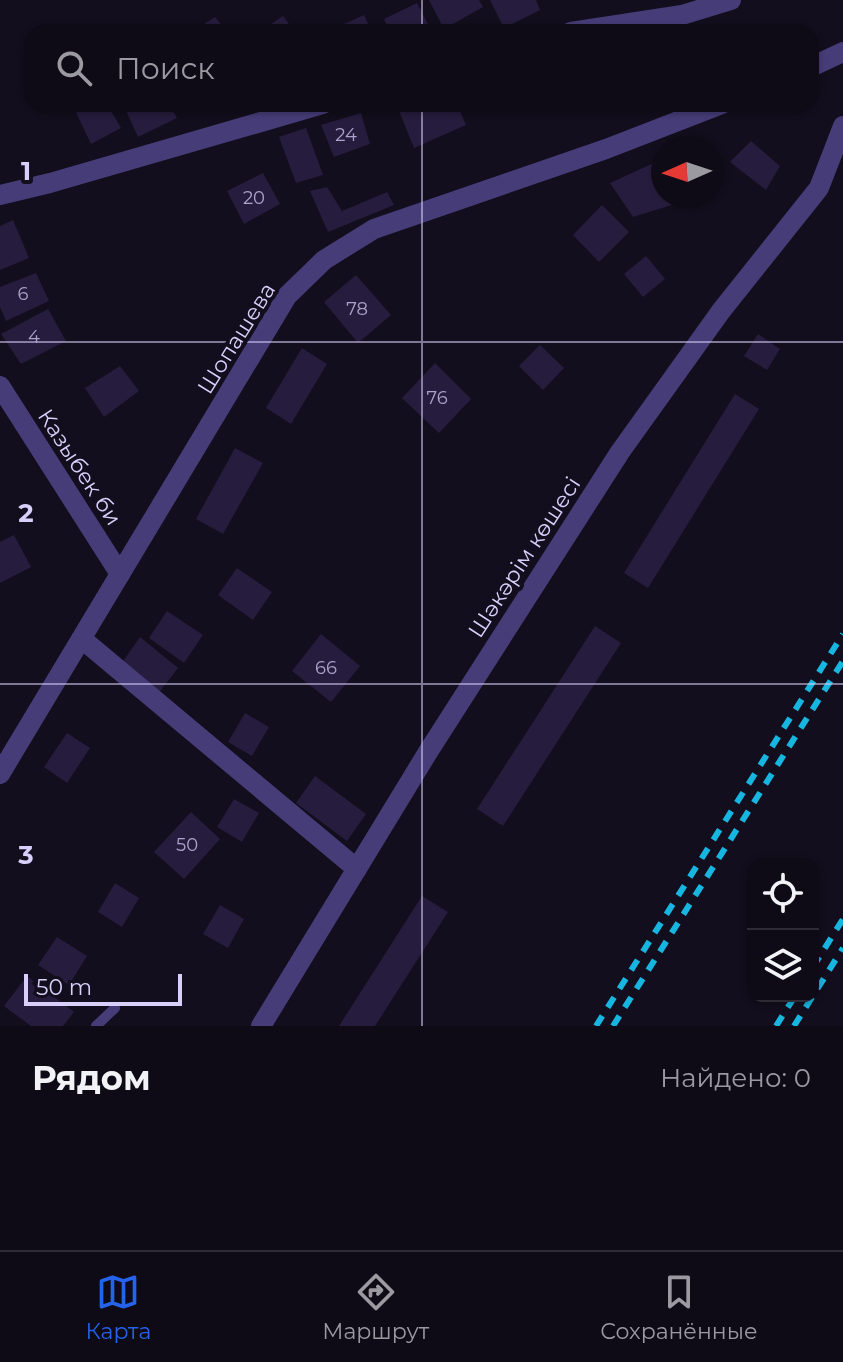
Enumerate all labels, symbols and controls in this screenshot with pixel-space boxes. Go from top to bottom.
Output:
search box [24,24,819,112]
icon: search [52,46,96,90]
text: Поиск [116,50,215,87]
house number: 24 [335,124,357,146]
north arrow [651,136,723,208]
text: 1 [21,155,31,187]
house number: 20 [243,187,265,209]
street label: Шопашева [192,278,281,399]
house number: 6 [18,283,29,305]
house number: 78 [346,298,368,320]
house number: 4 [28,326,40,348]
house number: 76 [426,387,448,409]
street label: Казыбек би [32,404,127,530]
street label: Шәкәрім көшесі [462,472,586,643]
text: 2 [18,497,34,529]
house number: 66 [315,657,337,679]
house number: 50 [176,834,198,856]
text: 3 [17,839,34,871]
map controls [747,858,819,1002]
button: locate [747,858,819,930]
button: layers [747,930,819,1002]
scale bar [24,970,182,1006]
text: 50 m [36,974,92,1001]
text: Рядом [32,1057,151,1099]
text: Найдено: 0 [660,1062,811,1094]
tab: Карта [85,1270,151,1345]
tab: Маршрут [322,1270,429,1345]
tab: Сохранённые [600,1270,758,1345]

